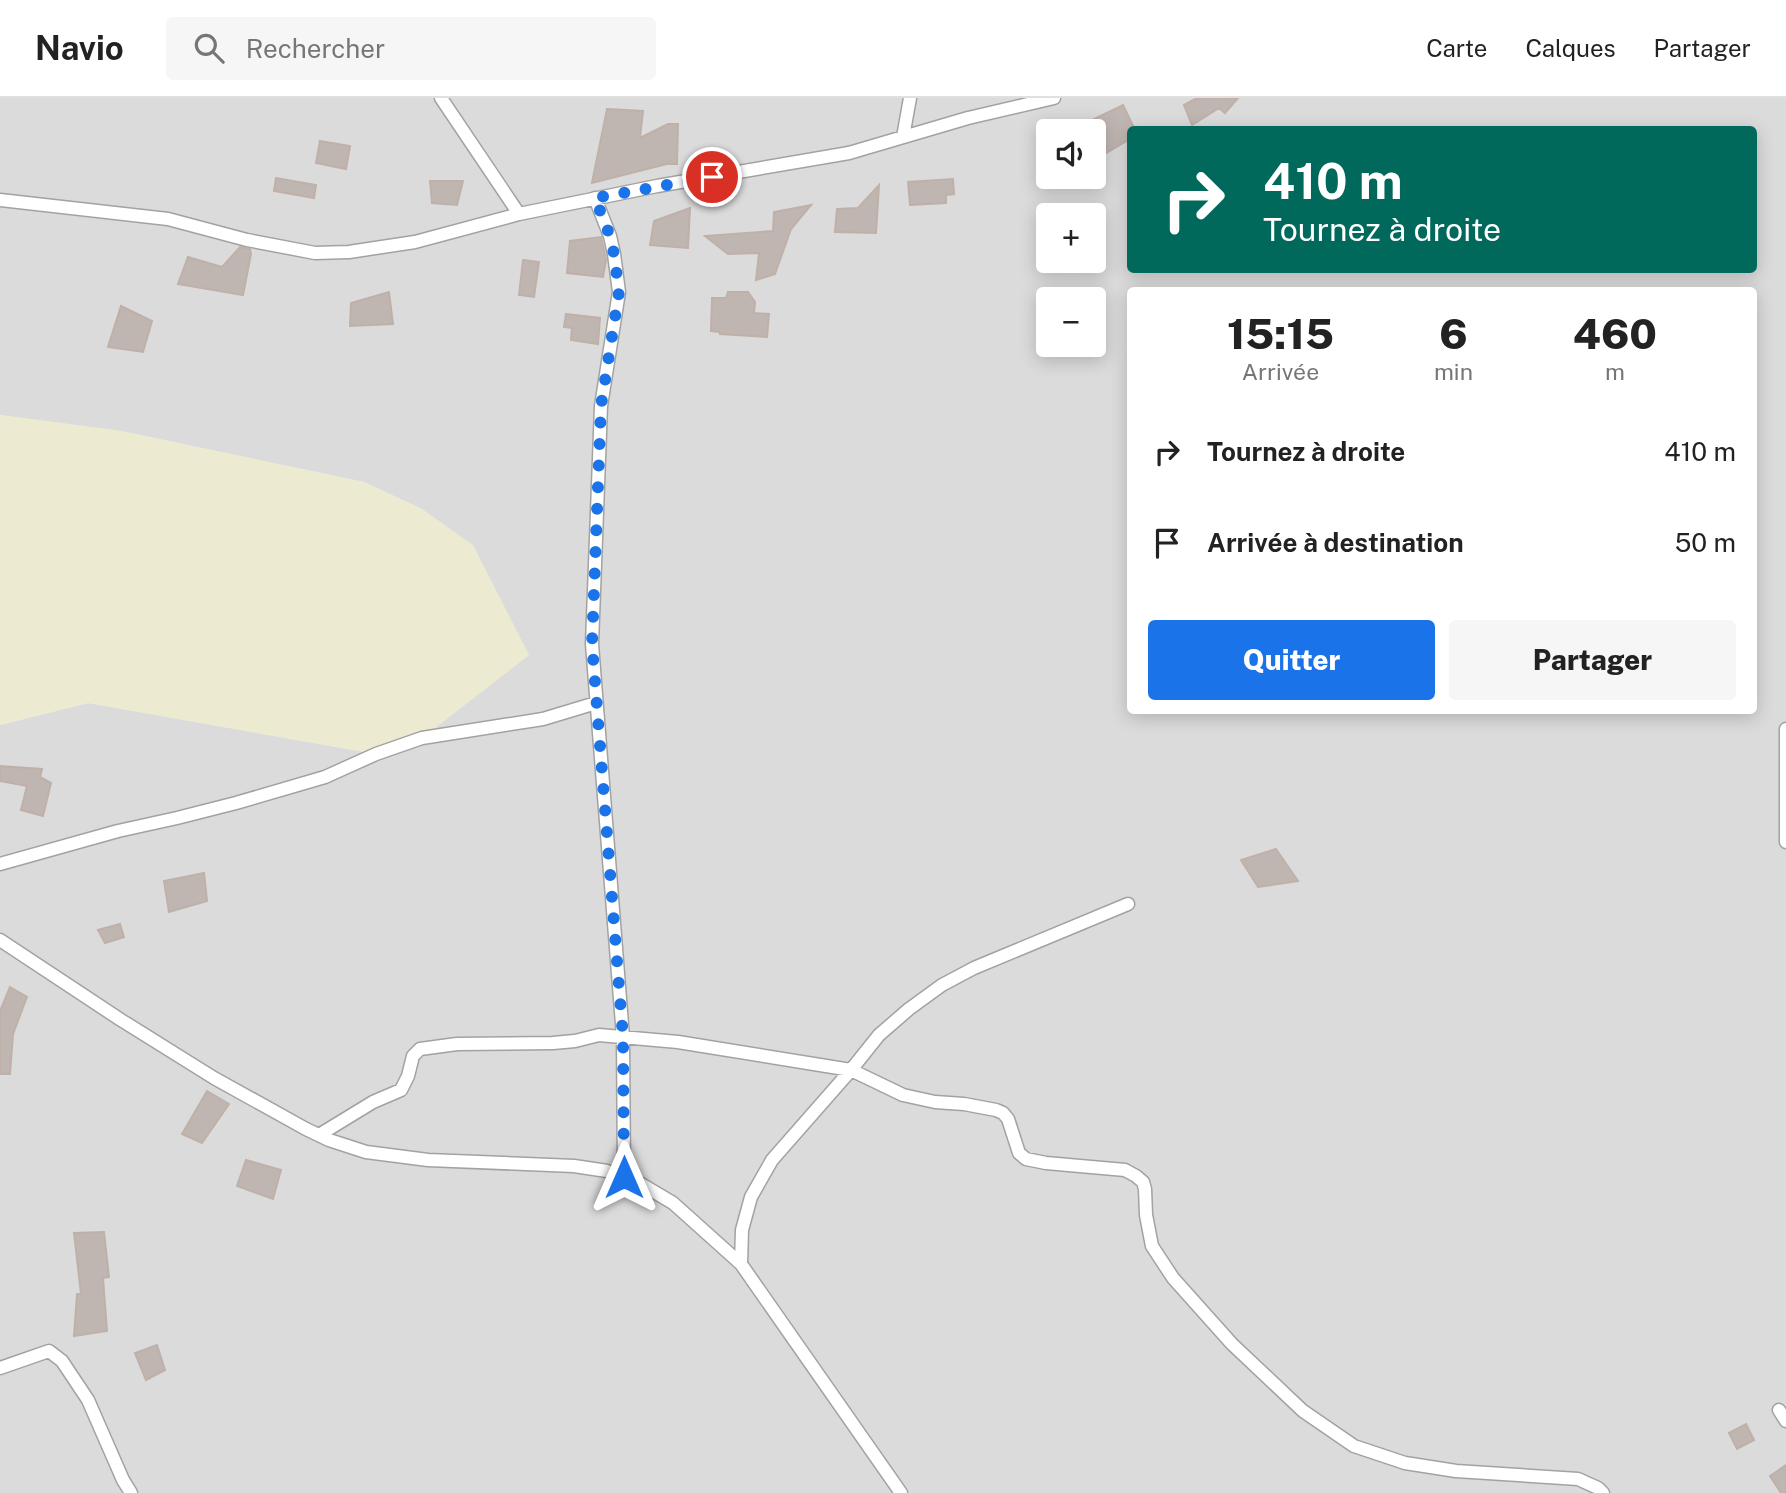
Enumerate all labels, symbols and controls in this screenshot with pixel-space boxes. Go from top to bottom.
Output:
search box [166,17,656,80]
text: Navio [35,29,124,67]
icon: search [190,29,228,67]
text: Rechercher [246,33,385,64]
text: Carte [1426,34,1487,62]
text: Calques [1525,34,1616,62]
text: Partager [1654,34,1751,62]
map controls [1036,119,1106,357]
button: sound [1036,119,1106,189]
pin [682,147,742,207]
text: 410 m [1263,152,1403,210]
icon: right [1148,154,1239,245]
icon: arrive [693,158,731,196]
button: + [1036,203,1106,273]
text: Tournez à droite [1263,211,1501,248]
button: − [1036,287,1106,357]
text: 15:15 [1227,309,1334,358]
text: 6 [1439,309,1468,358]
text: 460 [1573,309,1657,358]
text: Arrivée [1242,358,1319,385]
text: min [1434,358,1473,385]
text: m [1605,358,1625,385]
icon: right [1148,433,1186,471]
text: Tournez à droite [1207,436,1405,467]
text: 410 m [1664,436,1736,467]
icon: arrive [1148,524,1186,562]
text: Arrivée à destination [1207,527,1464,558]
text: 50 m [1675,527,1736,558]
button: Quitter [1148,620,1435,700]
button: Partager [1449,620,1736,700]
position arrow [587,1140,661,1214]

